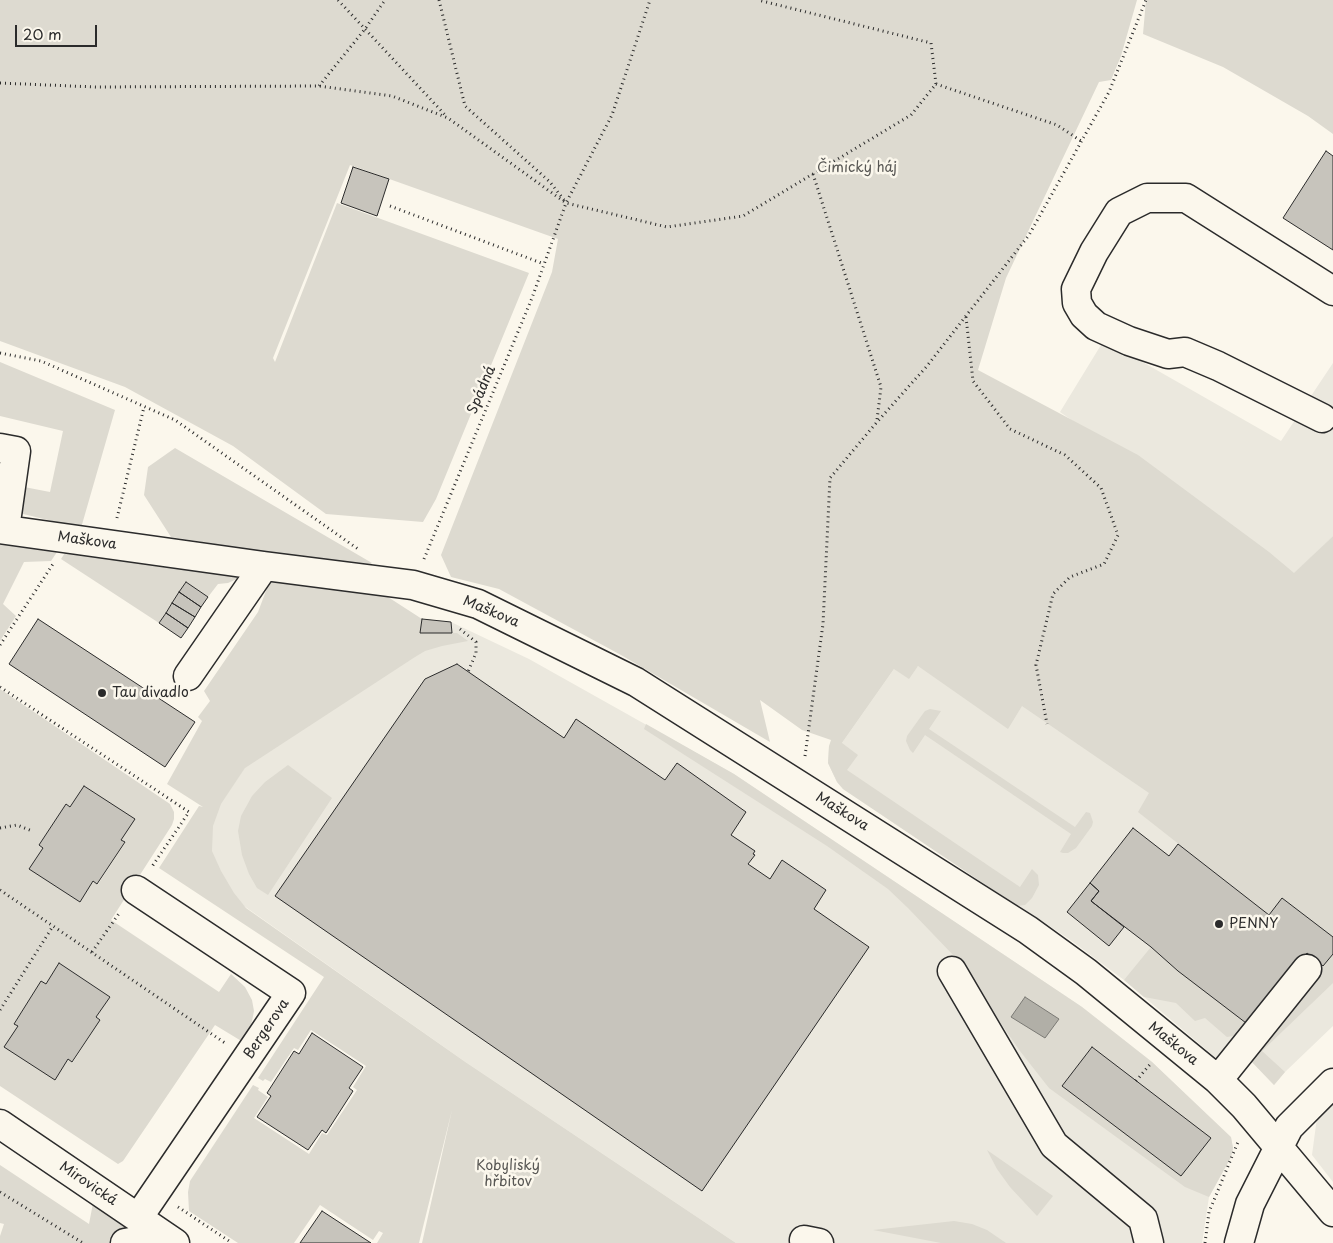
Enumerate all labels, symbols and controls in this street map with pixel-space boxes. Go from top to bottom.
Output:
scale bar [18,15,100,47]
text: 20 m [23,22,62,45]
park label: Čimický háj [817,160,897,176]
street label: Spádná [464,363,500,417]
street label: Maškova [56,529,118,553]
street label: Maškova [460,593,522,631]
place label: Tau divadlo [112,685,189,701]
marker: Tau divadlo [96,687,108,699]
street label: Maškova [812,789,872,835]
place label: PENNY [1229,916,1278,932]
marker: PENNY [1213,918,1225,930]
street label: Bergerova [241,996,293,1062]
street label: Maškova [1145,1019,1201,1069]
park label: Kobyliský hřbitov [476,1158,540,1190]
street label: Mirovická [56,1159,120,1209]

